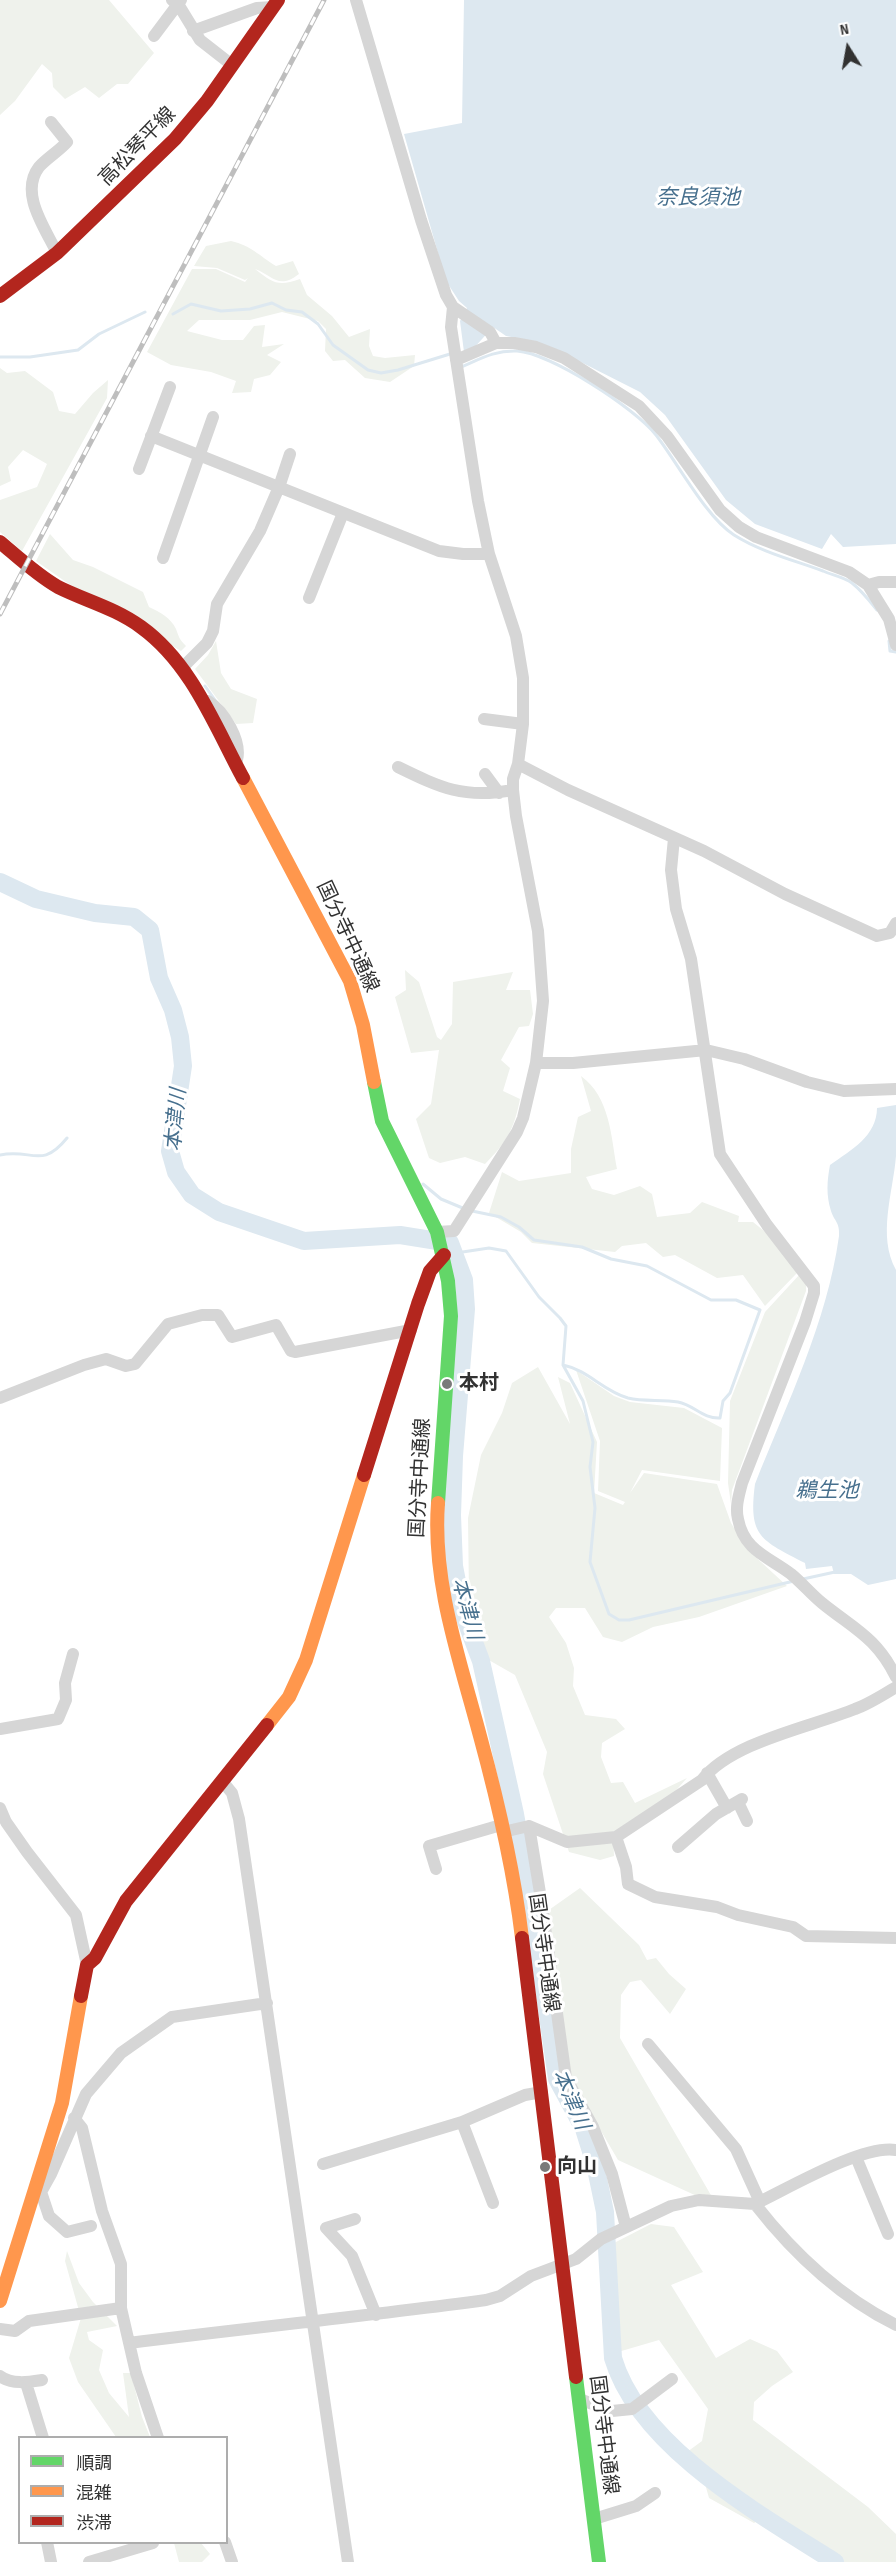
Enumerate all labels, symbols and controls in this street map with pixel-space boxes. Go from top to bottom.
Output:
north arrow [818,18,878,78]
text: N [838,20,850,40]
street label: 高松琴平線 [95,103,181,191]
water label: 奈良須池 [656,186,740,212]
street label: 国分寺中通線 [311,878,383,996]
water label: 本津川 [162,1088,192,1152]
place label: 本村 [459,1372,499,1396]
marker: 本村 [440,1377,454,1391]
street label: 国分寺中通線 [406,1417,436,1539]
water label: 鵜生池 [796,1479,858,1505]
water label: 本津川 [446,1575,486,1643]
street label: 国分寺中通線 [523,1892,563,2014]
water label: 本津川 [546,2066,594,2134]
place label: 向山 [557,2155,597,2179]
marker: 向山 [538,2160,552,2174]
street label: 国分寺中通線 [584,2374,622,2496]
legend [18,2436,228,2544]
text: 順調 [76,2453,112,2474]
text: 混雑 [76,2483,112,2504]
text: 渋滞 [76,2513,112,2534]

